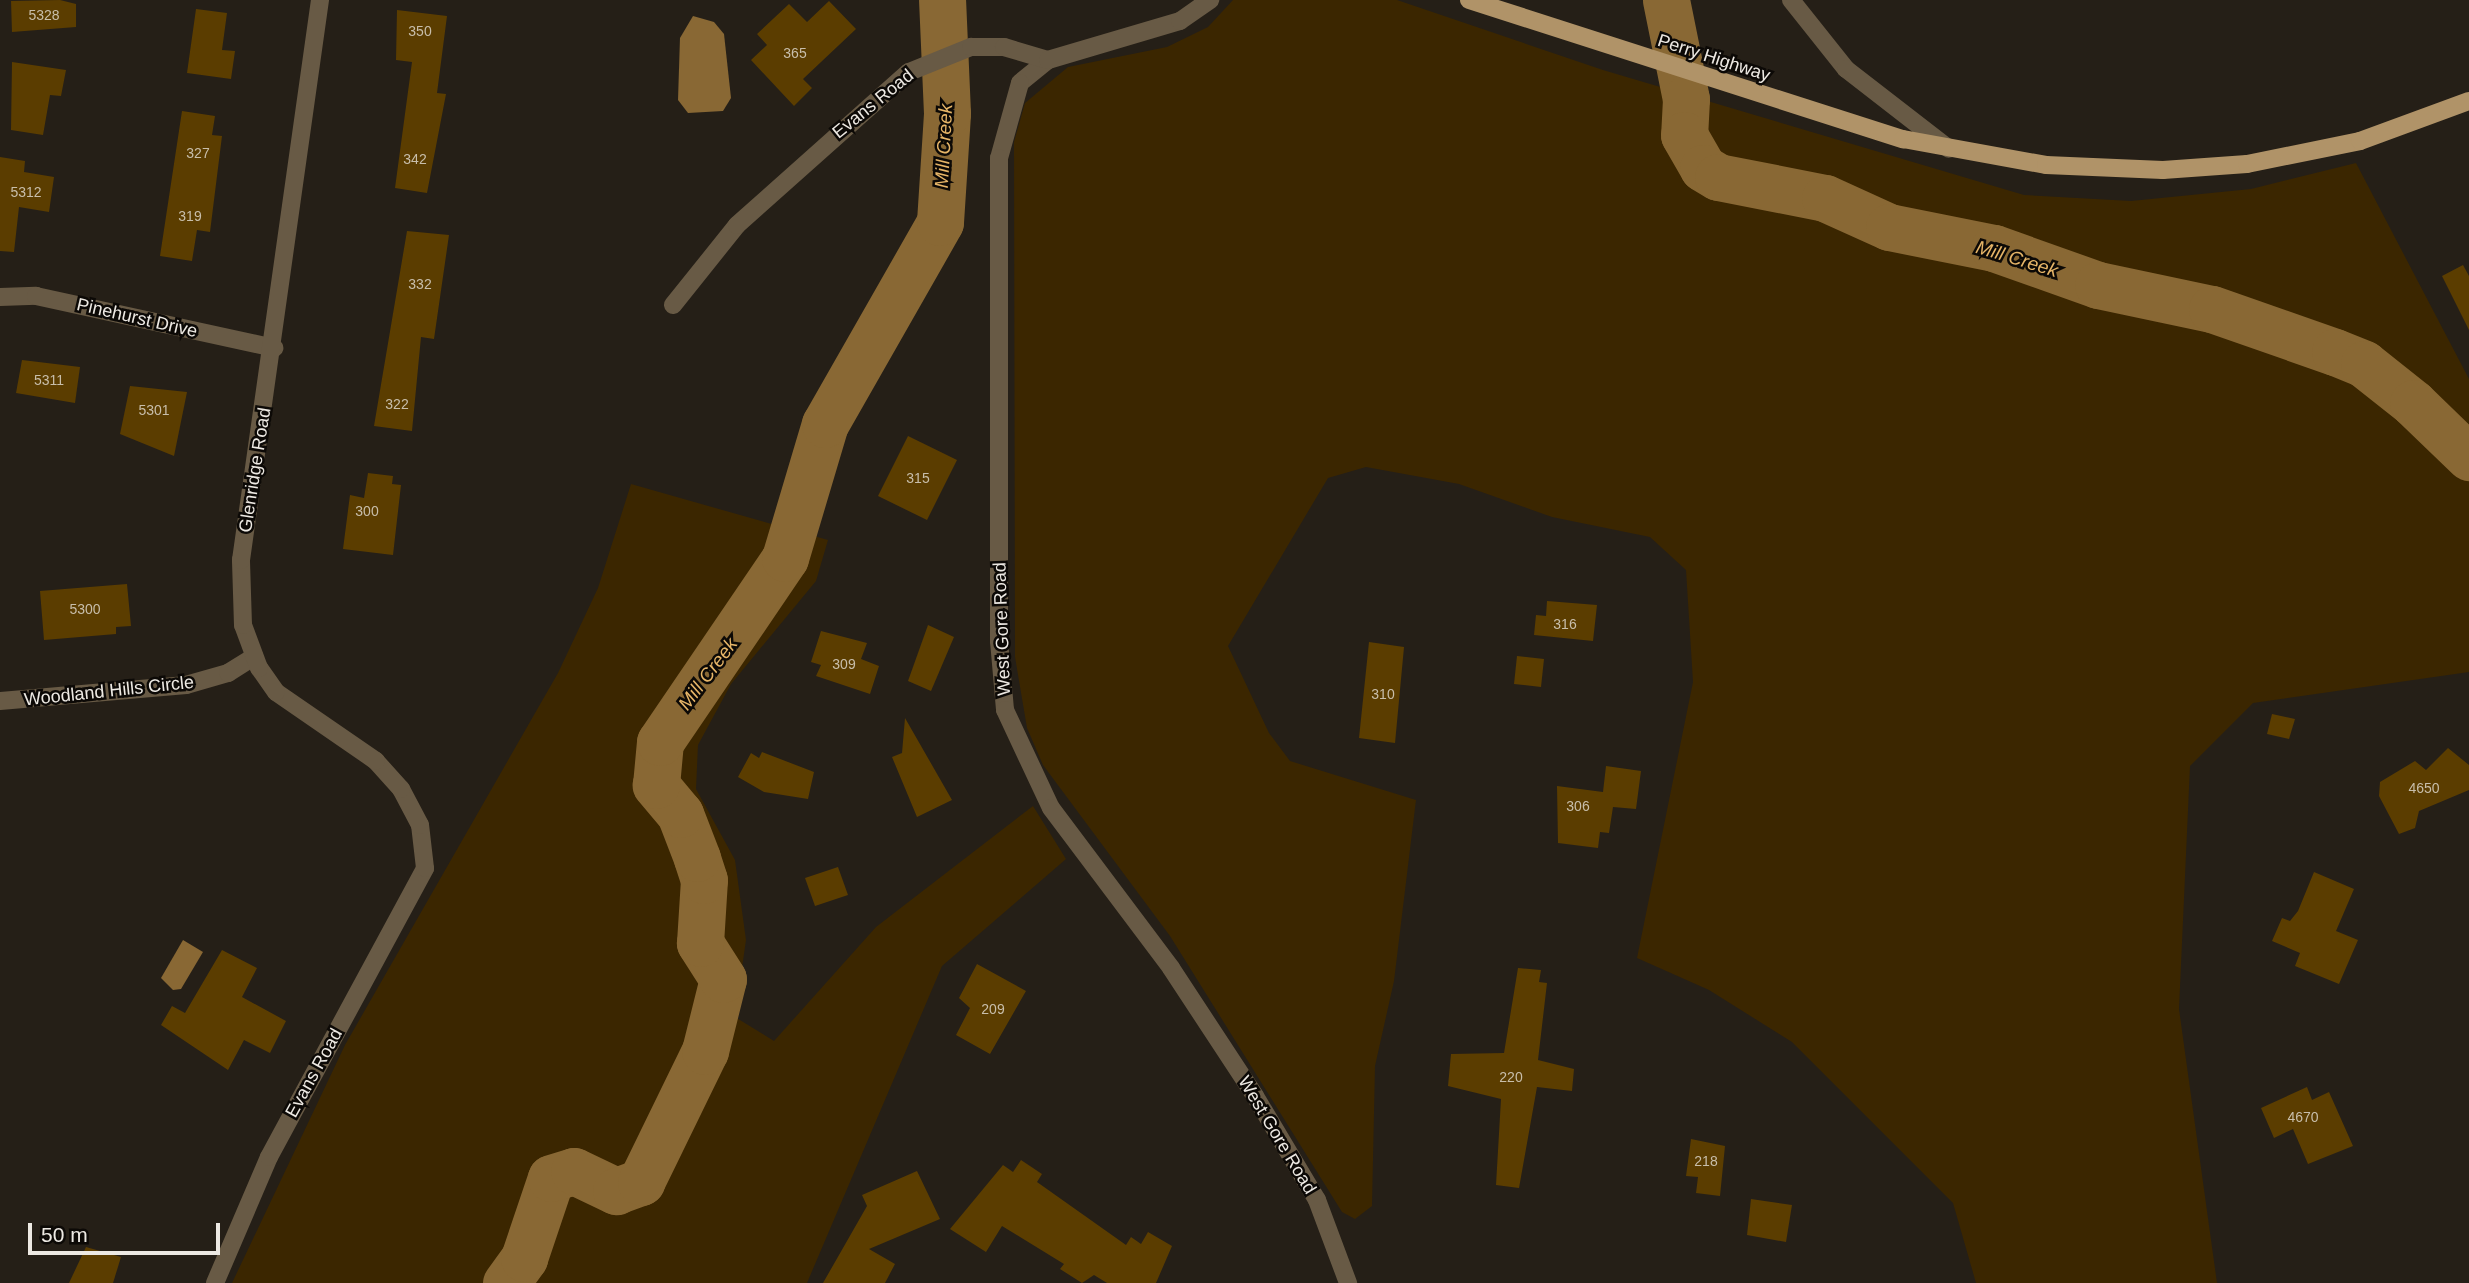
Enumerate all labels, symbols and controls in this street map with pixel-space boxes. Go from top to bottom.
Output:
house number: 5328 [28,7,60,23]
house number: 350 [408,23,432,39]
street label: Perry Highway [1655,30,1773,86]
house number: 365 [783,45,807,61]
street label: Evans Road [828,65,918,143]
water label: Mill Creek [930,103,958,189]
house number: 327 [186,145,210,161]
house number: 342 [403,151,427,167]
house number: 5312 [10,184,42,200]
house number: 319 [178,208,202,224]
water label: Mill Creek [1973,236,2061,282]
house number: 332 [408,276,432,292]
street label: Pinehurst Drive [75,294,199,342]
house number: 5311 [34,372,64,388]
house number: 322 [385,396,409,412]
house number: 5301 [138,402,170,418]
street label: Glenridge Road [234,406,276,534]
house number: 315 [906,470,930,486]
house number: 300 [355,503,379,519]
street label: West Gore Road [989,562,1015,696]
house number: 5300 [69,601,101,617]
house number: 316 [1553,616,1577,632]
water label: Mill Creek [673,633,743,715]
house number: 309 [832,656,856,672]
street label: Woodland Hills Circle [23,671,195,711]
house number: 310 [1371,686,1395,702]
house number: 4650 [2408,780,2440,796]
house number: 306 [1566,798,1590,814]
house number: 209 [981,1001,1005,1017]
street label: Evans Road [281,1025,347,1121]
house number: 220 [1499,1069,1523,1085]
street label: West Gore Road [1233,1072,1321,1198]
house number: 4670 [2287,1109,2319,1125]
house number: 218 [1694,1153,1718,1169]
scale bar [32,1210,224,1254]
text: 50 m [41,1223,88,1246]

